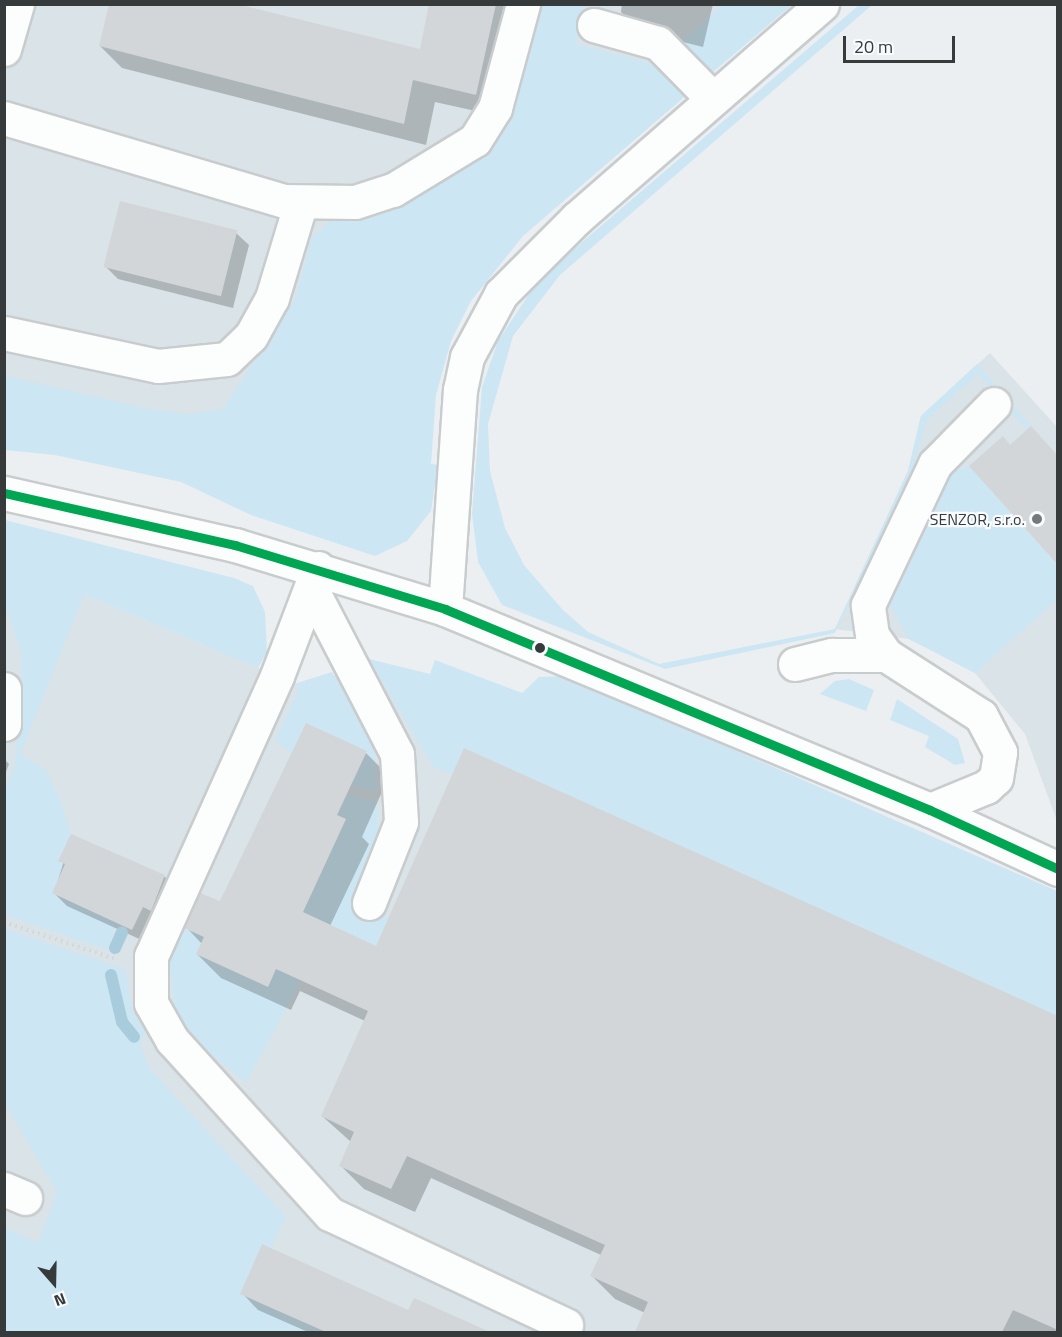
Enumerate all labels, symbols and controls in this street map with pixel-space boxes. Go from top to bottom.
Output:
scale bar [846,24,958,62]
text: 20 m [854,33,893,60]
place label: SENZOR, s.r.o. [930,509,1025,529]
marker: SENZOR, s.r.o. [1030,512,1044,526]
unlabelled marker [534,642,546,654]
north arrow [24,1253,84,1313]
text: N [51,1287,69,1313]

